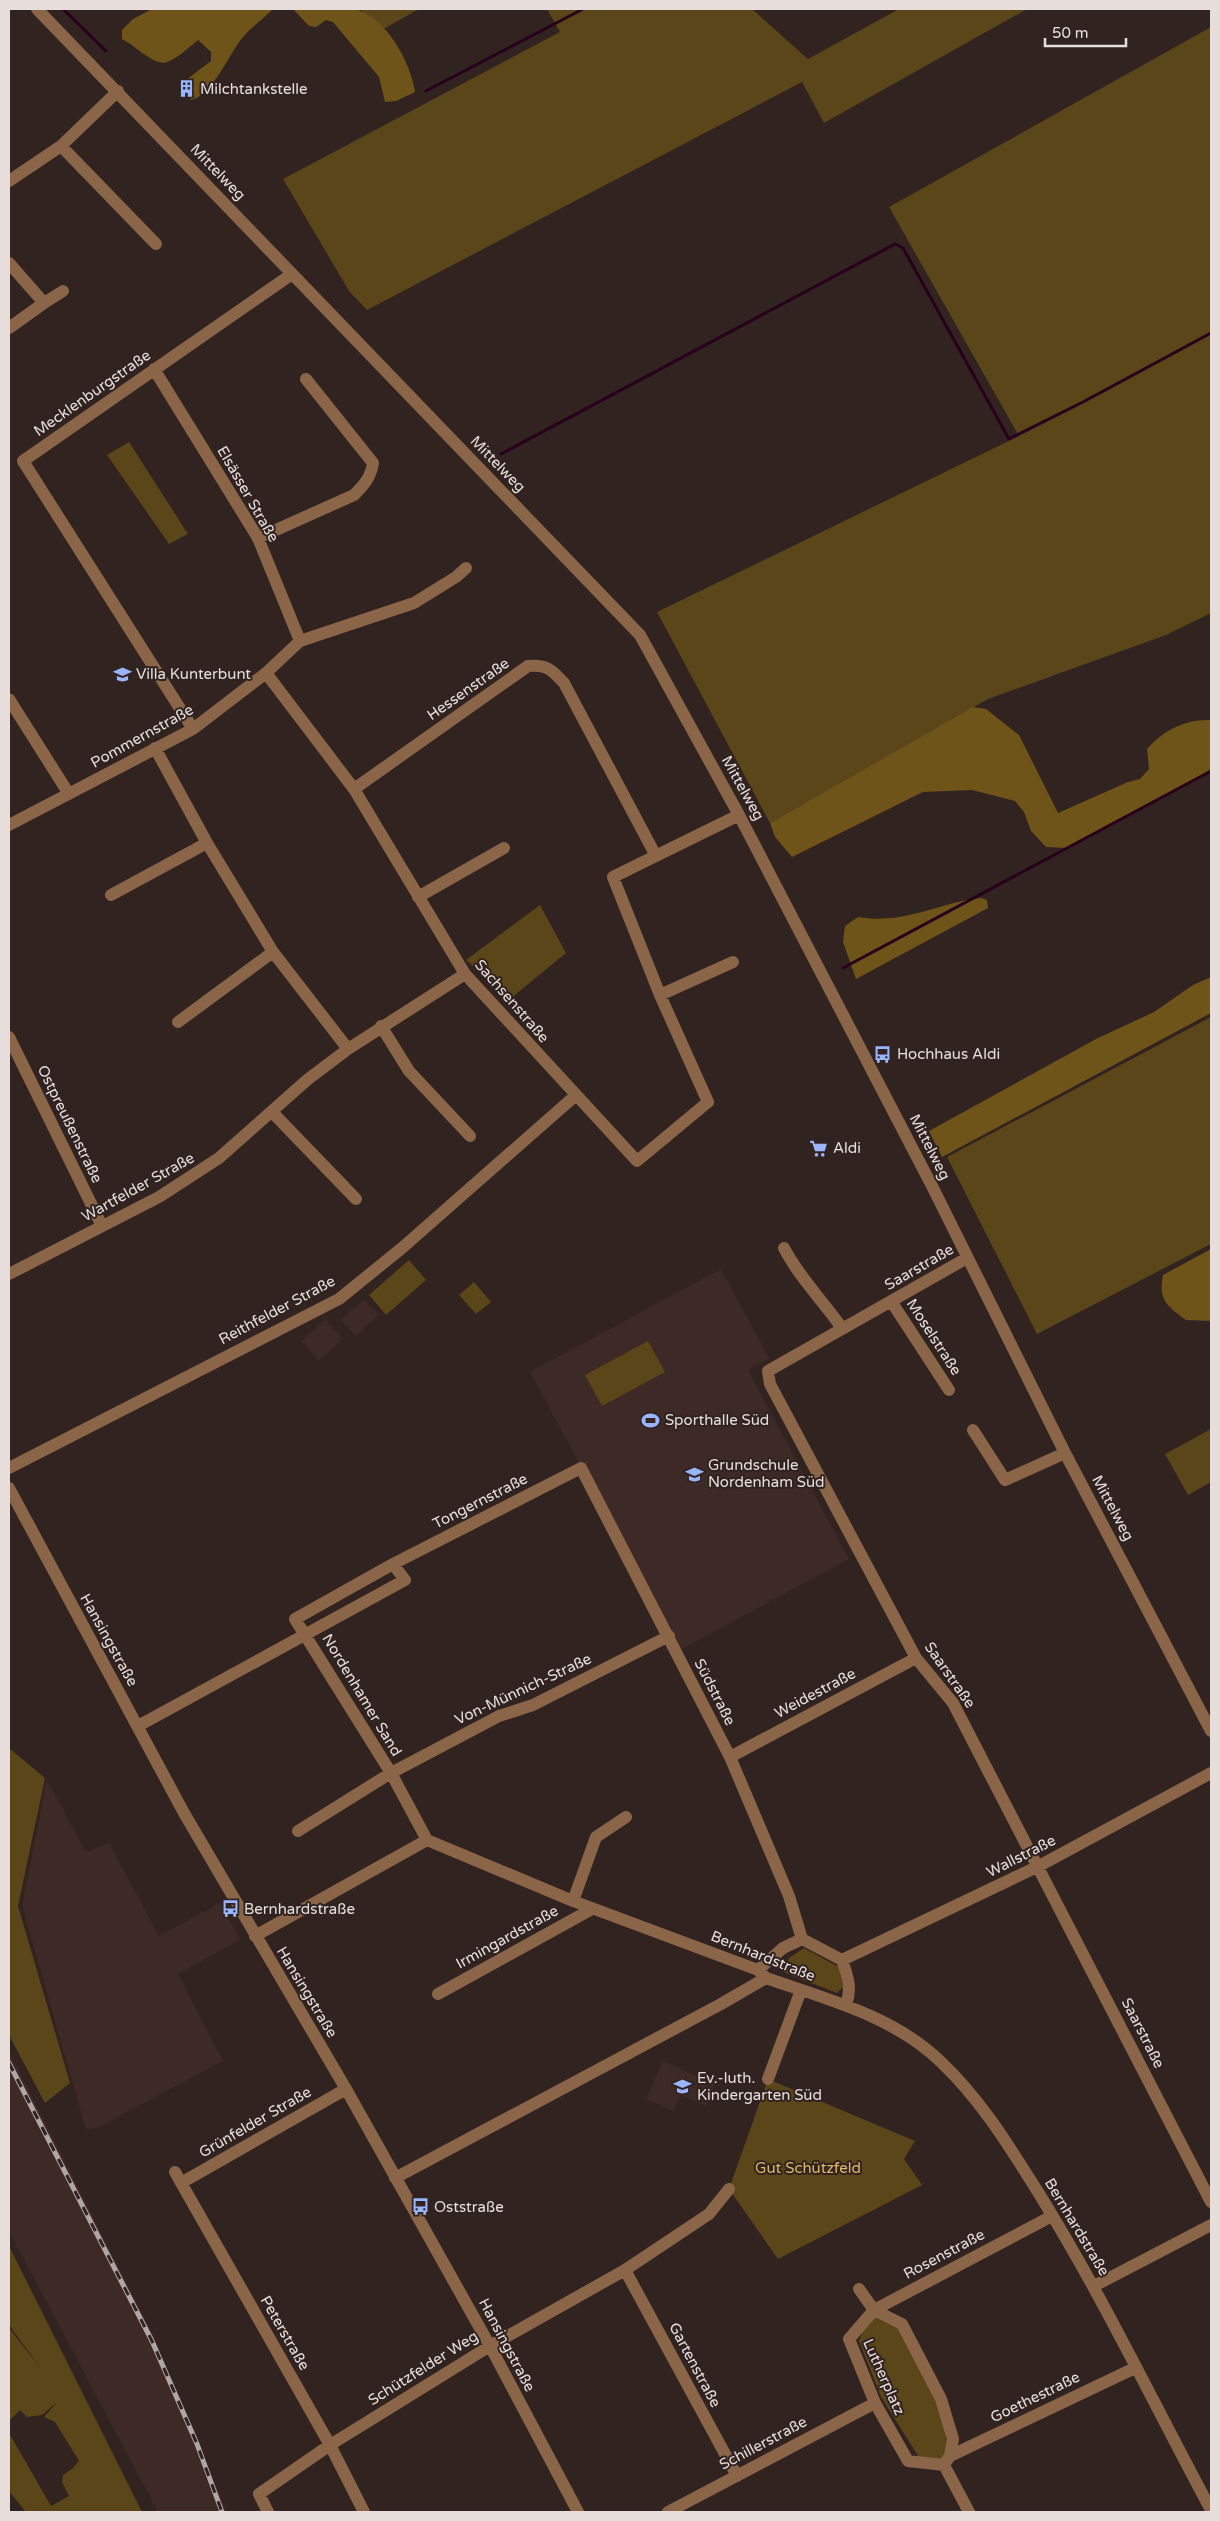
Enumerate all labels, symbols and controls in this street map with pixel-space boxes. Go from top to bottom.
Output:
scale bar [1045,15,1126,47]
text: 50 m [1052,24,1089,42]
building icon: Milchtankstelle [176,79,196,99]
place label: Milchtankstelle [200,80,307,98]
street label: Mittelweg [187,140,249,204]
street label: Mecklenburgstraße [30,346,154,440]
street label: Mittelweg [467,432,529,496]
street label: Elsässer Straße [213,443,283,545]
street label: Hessenstraße [423,654,513,724]
school or university icon: Villa Kunterbunt [112,664,132,684]
place label: Villa Kunterbunt [136,665,251,683]
street label: Pommernstraße [88,700,196,772]
street label: Mittelweg [718,752,768,824]
street label: Sachsenstraße [471,956,553,1046]
bus stop icon: Hochhaus Aldi [873,1044,893,1064]
place label: Hochhaus Aldi [897,1045,1000,1063]
street label: Ostpreußenstraße [34,1062,106,1186]
street label: Mittelweg [906,1111,954,1183]
supermarket icon: Aldi [809,1138,829,1158]
place label: Aldi [833,1139,861,1157]
street label: Wartfelder Straße [79,1149,197,1225]
street label: Saarstraße [881,1240,957,1294]
street label: Reithfelder Straße [216,1272,338,1348]
street label: Moselstraße [903,1295,965,1379]
sports icon: Sporthalle Süd [641,1410,661,1430]
place label: Sporthalle Süd [665,1411,769,1429]
place label: Grundschule Nordenham Süd [708,1456,825,1491]
school or university icon: Grundschule Nordenham Süd [684,1464,704,1484]
street label: Tongernstraße [430,1469,530,1533]
street label: Mittelweg [1088,1472,1138,1544]
street label: Hansingstraße [76,1591,142,1689]
street label: Nordenhamer Sand [318,1631,406,1759]
street label: Saarstraße [921,1638,979,1712]
street label: Von-Münnich-Straße [452,1649,594,1729]
street label: Südstraße [691,1656,739,1728]
street label: Weidestraße [771,1664,859,1722]
street label: Wallstraße [983,1831,1059,1881]
bus stop icon: Bernhardstraße [220,1899,240,1919]
place label: Bernhardstraße [244,1900,355,1918]
street label: Irmingardstraße [453,1901,561,1973]
street label: Bernhardstraße [708,1927,818,1985]
street label: Hansingstraße [273,1943,341,2041]
street label: Saarstraße [1118,1995,1168,2071]
place label: Ev.-luth. Kindergarten Süd [697,2069,822,2104]
school or university icon: Ev.-luth. Kindergarten Süd [673,2077,693,2097]
street label: Grünfelder Straße [196,2083,314,2161]
park label: Gut Schützfeld [755,2159,861,2177]
street label: Bernhardstraße [1041,2175,1113,2279]
bus stop icon: Oststraße [410,2197,430,2217]
place label: Oststraße [434,2198,504,2216]
street label: Rosenstraße [900,2225,988,2283]
street label: Peterstraße [256,2293,314,2373]
street label: Hansingstraße [475,2295,539,2395]
street label: Gartenstraße [665,2320,725,2410]
street label: Schützfelder Weg [365,2327,481,2409]
street label: Lutherplatz [859,2336,909,2418]
street label: Goethestraße [987,2368,1083,2426]
street label: Schillerstraße [716,2412,810,2474]

